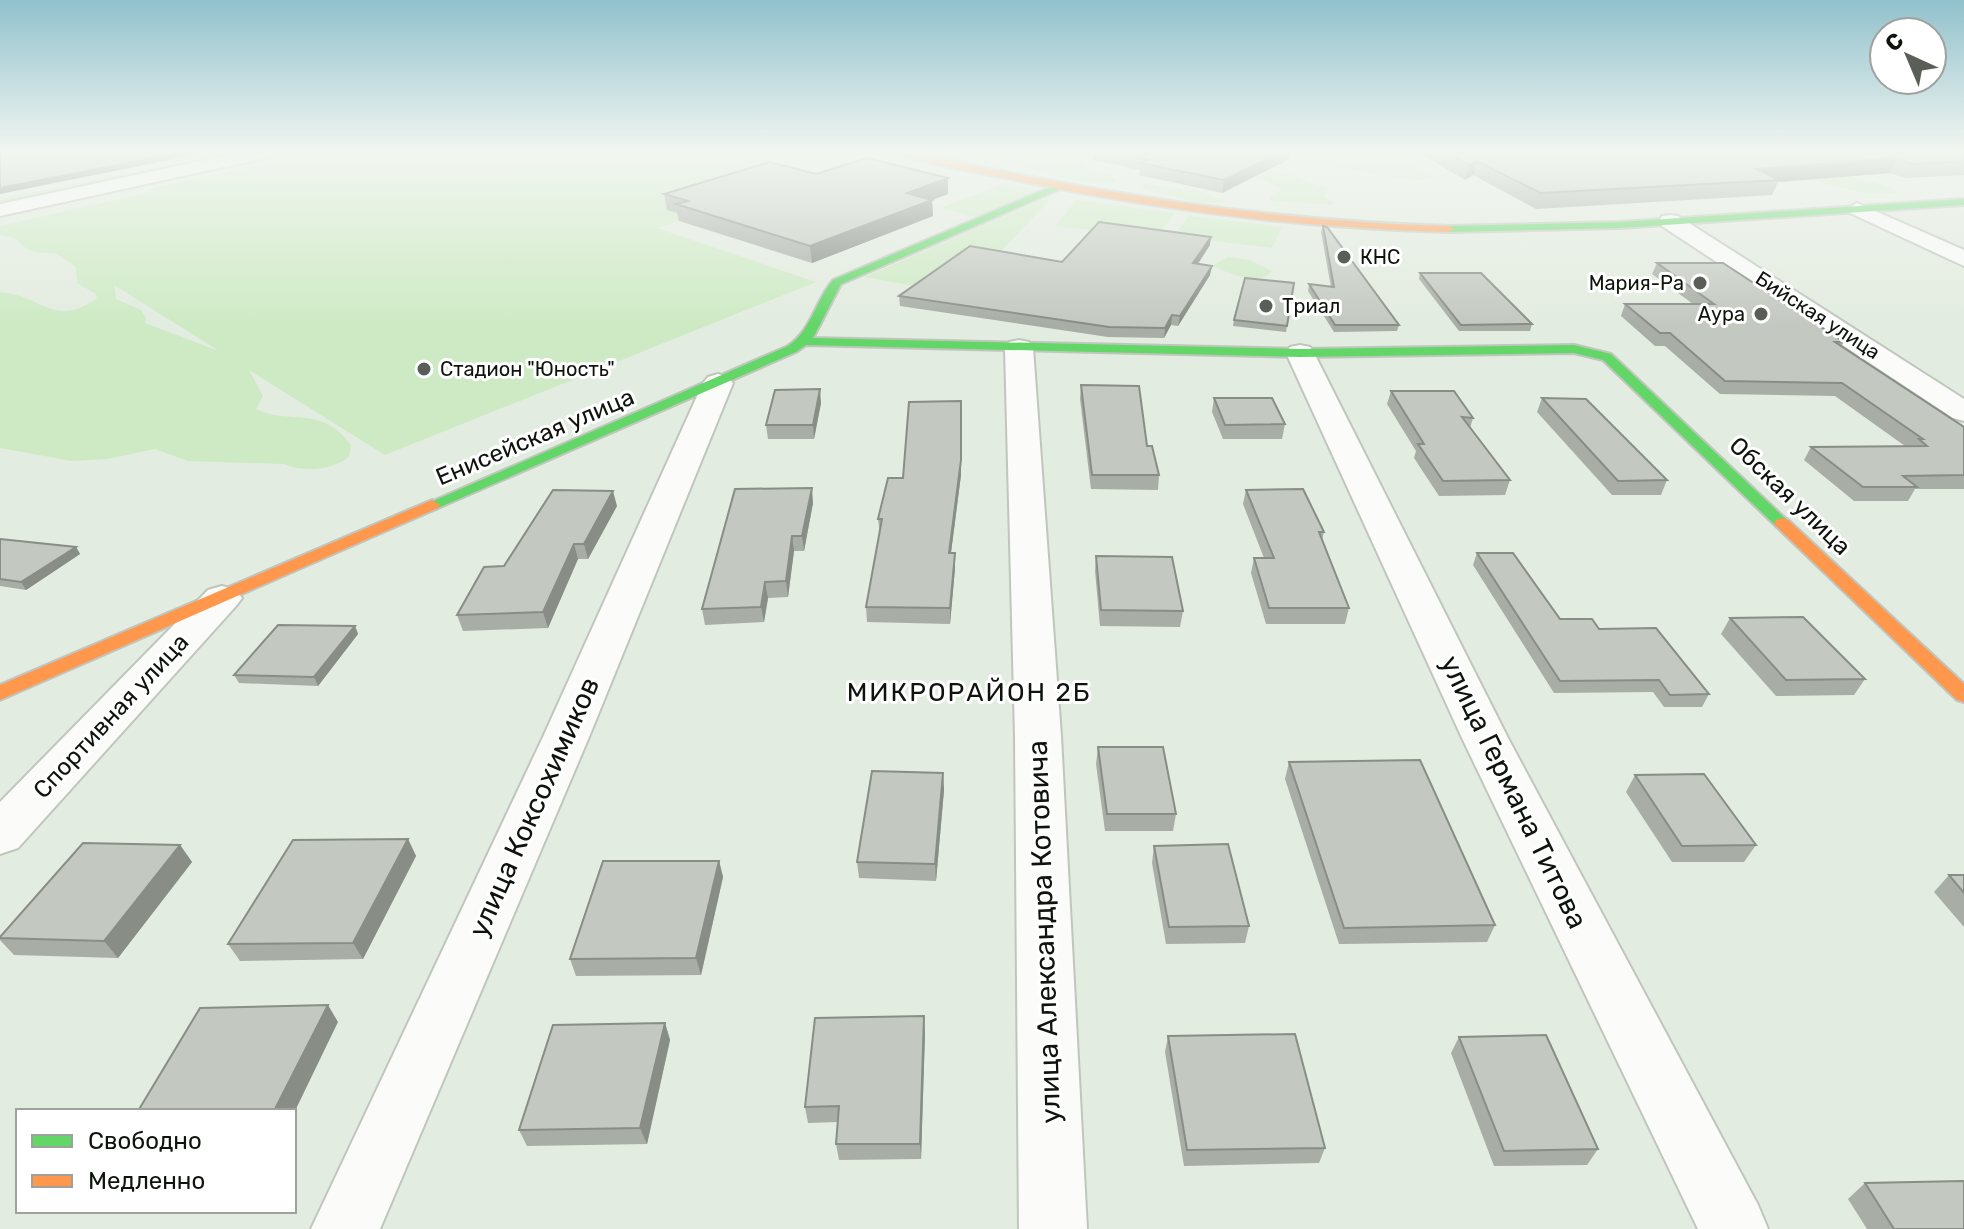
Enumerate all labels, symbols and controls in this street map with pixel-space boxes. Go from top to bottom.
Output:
north arrow [1868,16,1948,96]
text: С [1880,27,1909,57]
place label: КНС [1360,245,1400,269]
marker: КНС [1335,248,1353,266]
street label: Бийская улица [1751,266,1885,364]
place label: Мария-Ра [1589,271,1684,295]
marker: Мария-Ра [1691,274,1709,292]
place label: Триал [1282,294,1340,318]
marker: Триал [1257,297,1275,315]
place label: Аура [1698,302,1745,326]
marker: Аура [1752,305,1770,323]
place label: Стадион "Юность" [440,357,615,381]
marker: Стадион "Юность" [415,360,433,378]
street label: Енисейская улица [432,383,638,491]
street label: Обская улица [1724,431,1856,561]
street label: Спортивная улица [28,628,194,804]
street label: улица Германа Титова [1433,650,1595,934]
street label: улица Коксохимиков [462,672,606,942]
district label: МИКРОРАЙОН 2Б [847,677,1091,708]
street label: улица Александра Котовича [1021,740,1067,1124]
legend [16,1109,296,1213]
text: Свободно [88,1127,202,1155]
text: Медленно [88,1167,205,1195]

